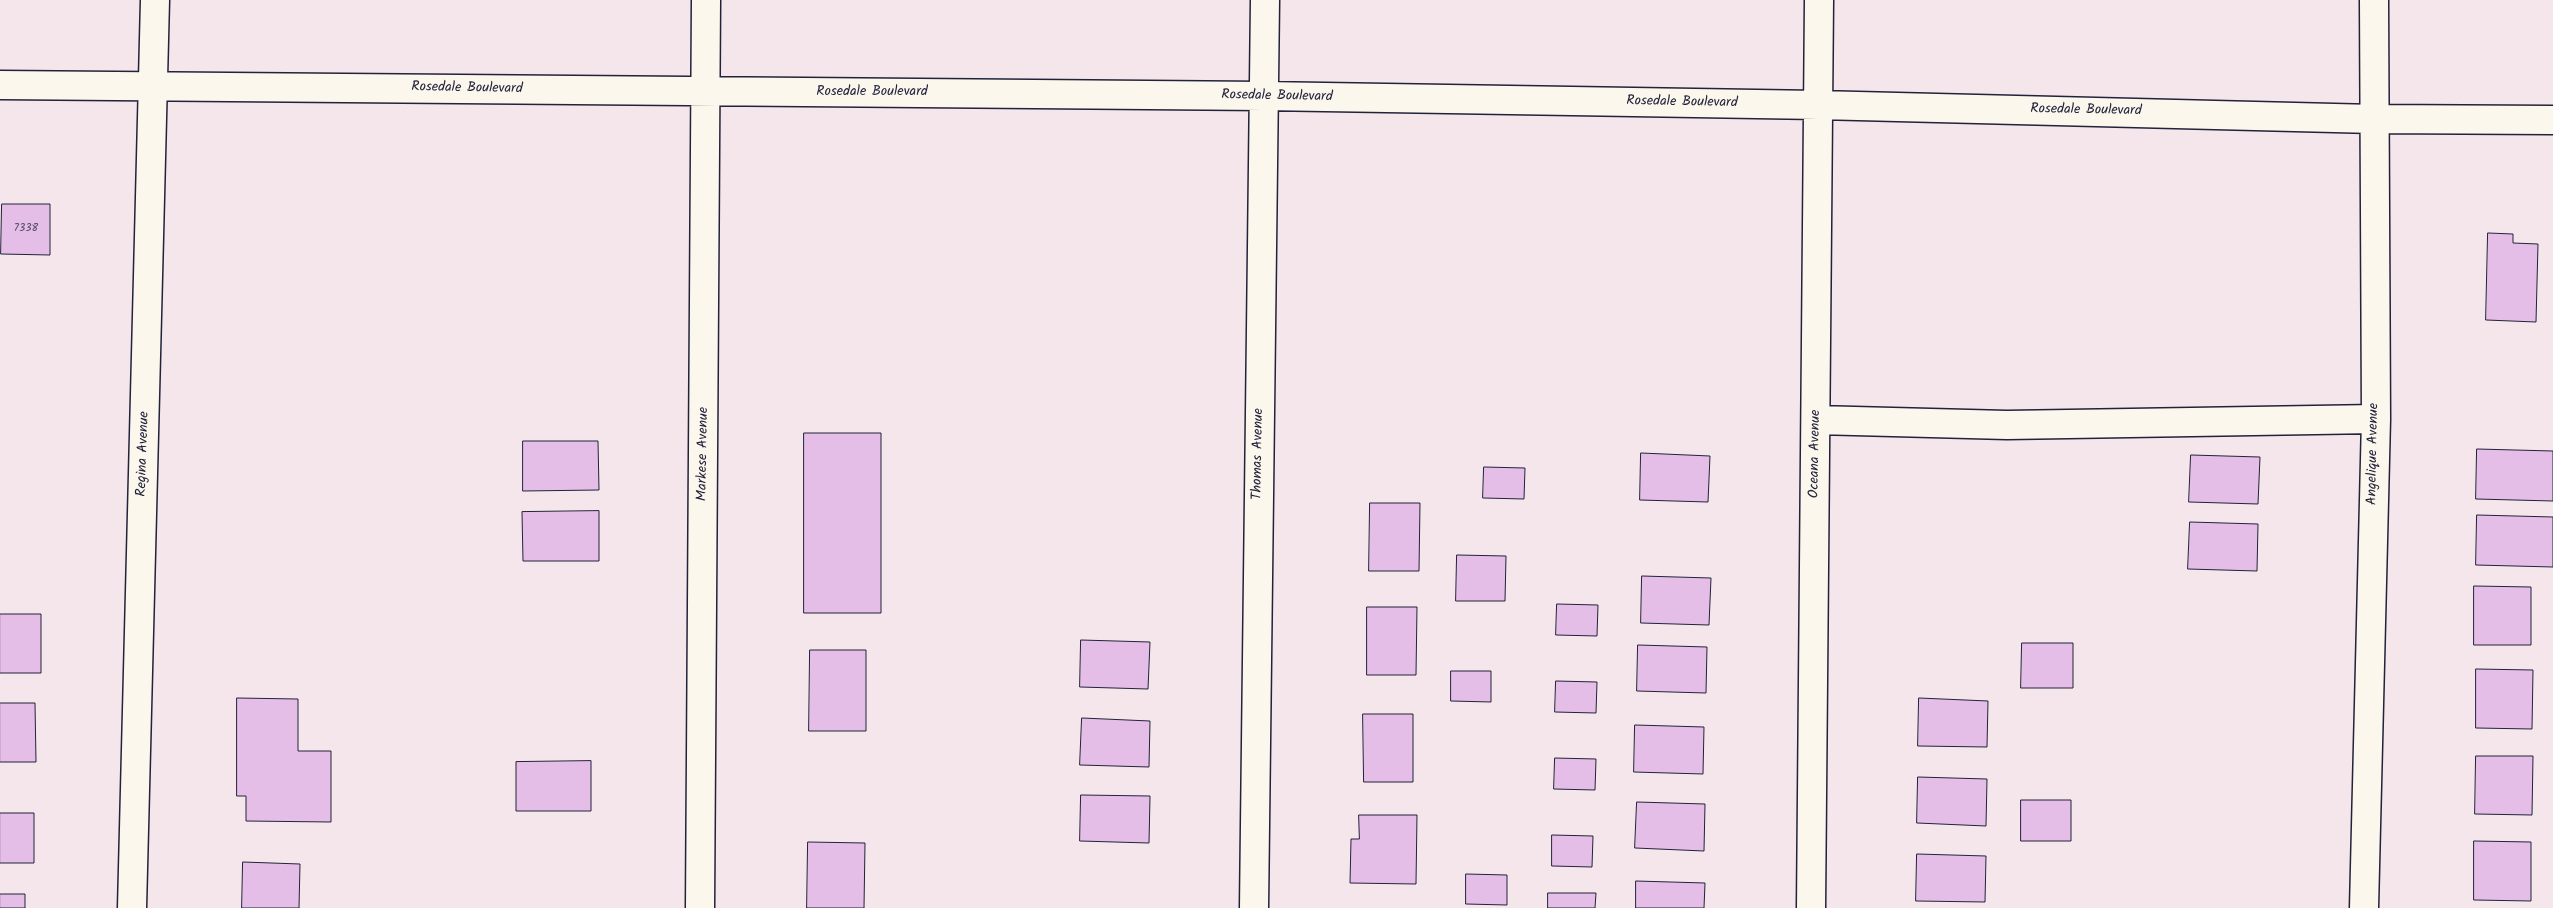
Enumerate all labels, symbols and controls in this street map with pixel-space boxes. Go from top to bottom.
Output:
street label: Rosedale Boulevard [411,80,523,98]
street label: Rosedale Boulevard [816,85,928,101]
street label: Rosedale Boulevard [1221,88,1333,106]
street label: Rosedale Boulevard [1626,94,1738,112]
street label: Rosedale Boulevard [2030,102,2142,120]
house number: 7338 [14,222,38,236]
street label: Angelique Avenue [2365,403,2383,505]
street label: Markese Avenue [695,407,713,501]
street label: Thomas Avenue [1250,408,1268,500]
street label: Oceana Avenue [1807,410,1825,498]
street label: Regina Avenue [134,411,154,497]

